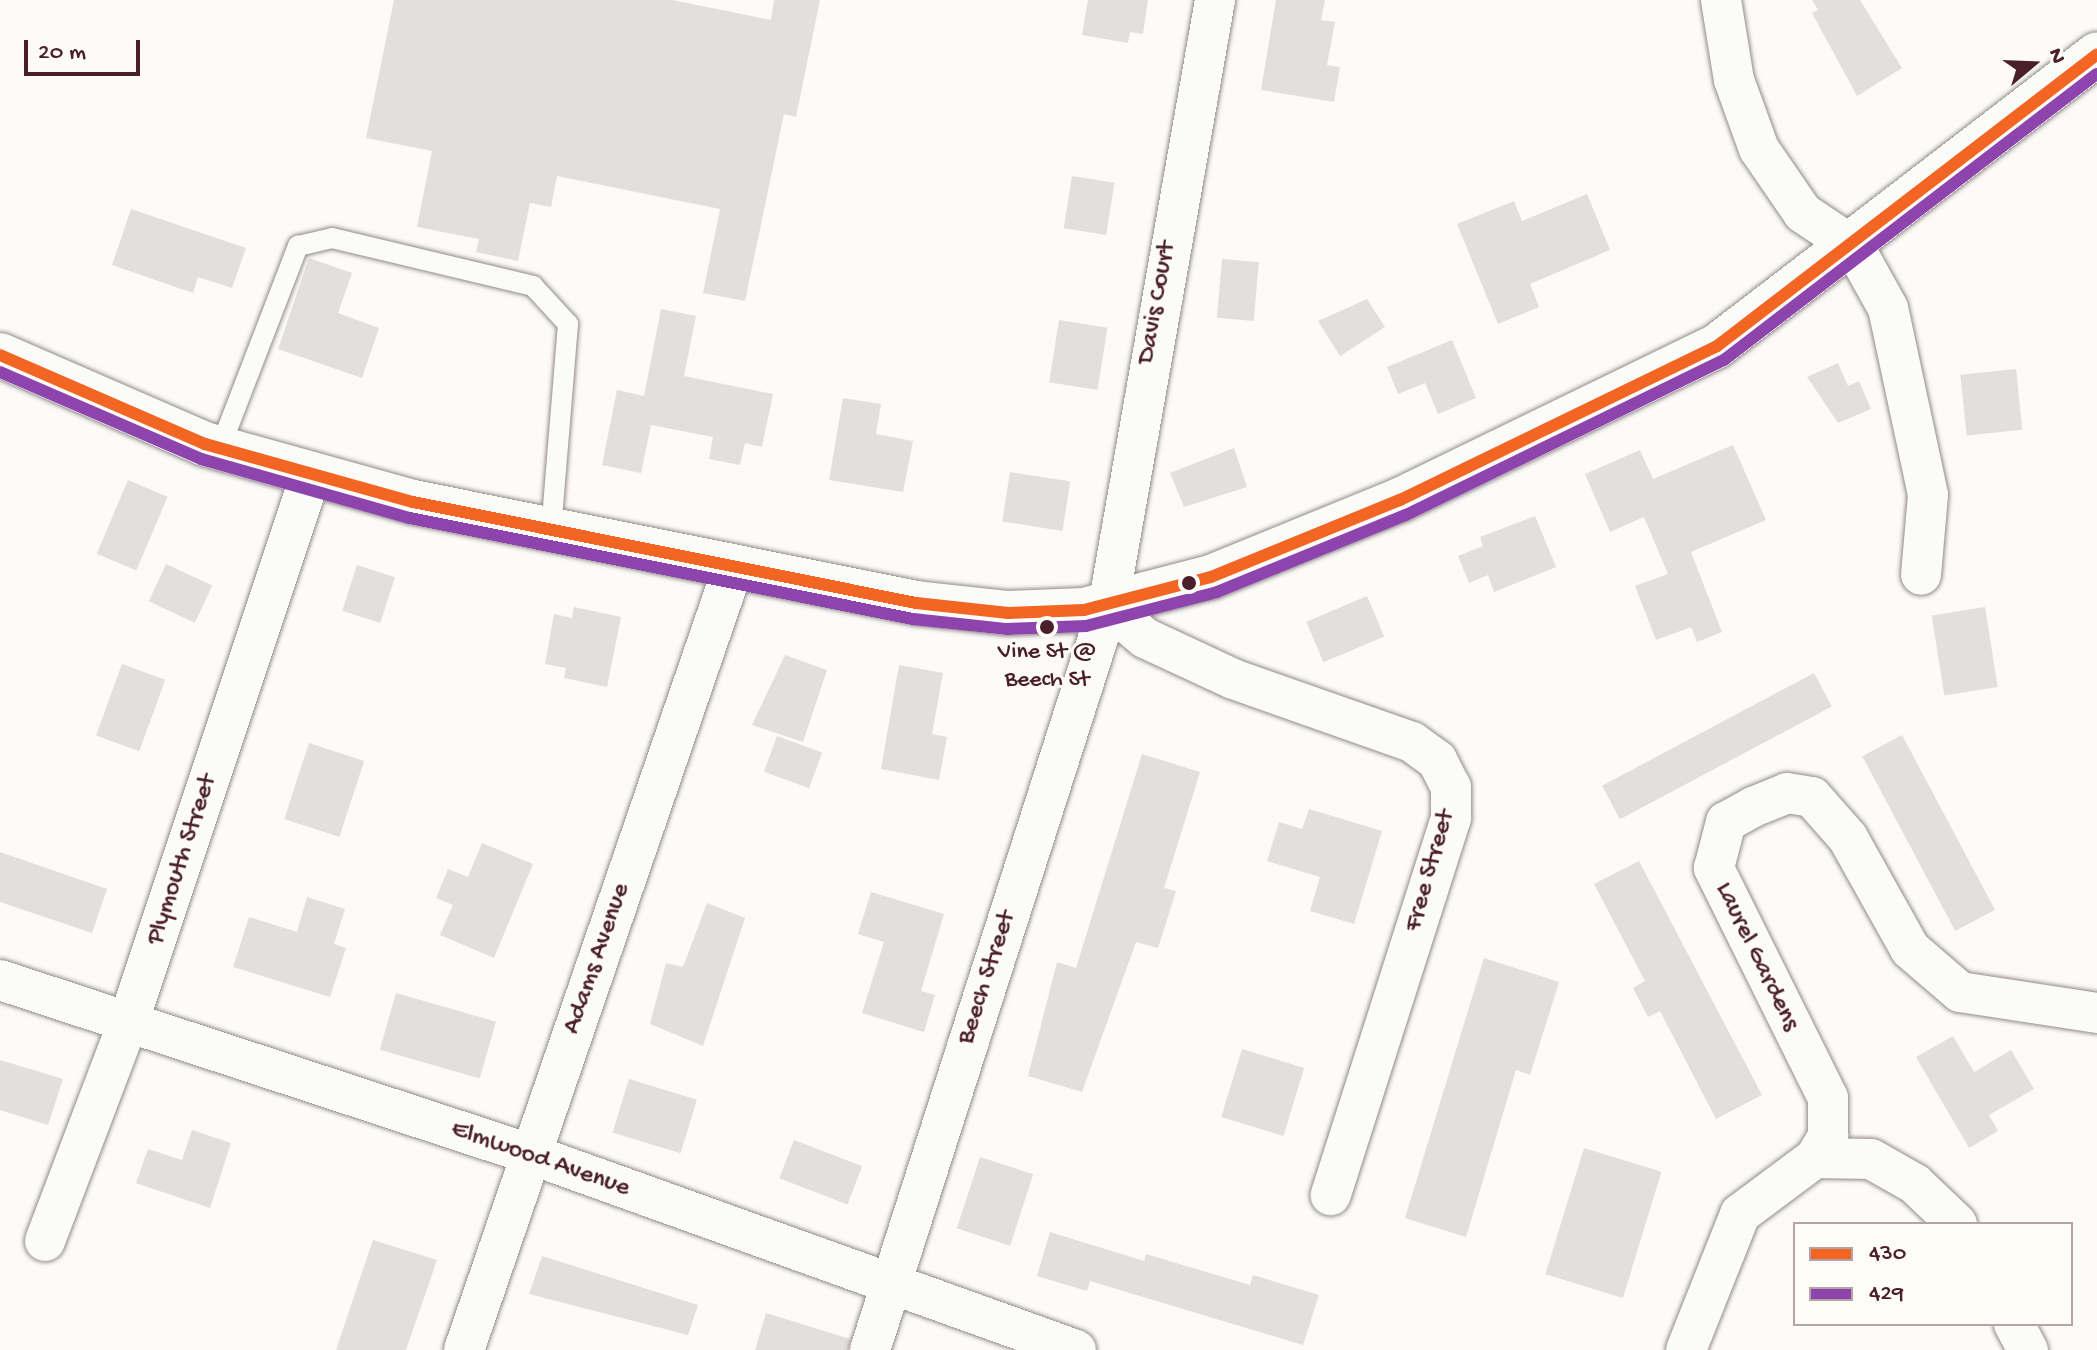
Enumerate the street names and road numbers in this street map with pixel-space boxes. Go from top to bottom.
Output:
street label: Davis Court [1132,239,1184,367]
street label: Plymouth Street [141,771,225,949]
street label: Free Street [1399,807,1463,935]
street label: Laurel Gardens [1707,878,1805,1036]
street label: Adams Avenue [558,880,638,1038]
street label: Beech Street [952,907,1024,1049]
street label: Elmwood Avenue [446,1115,634,1205]

